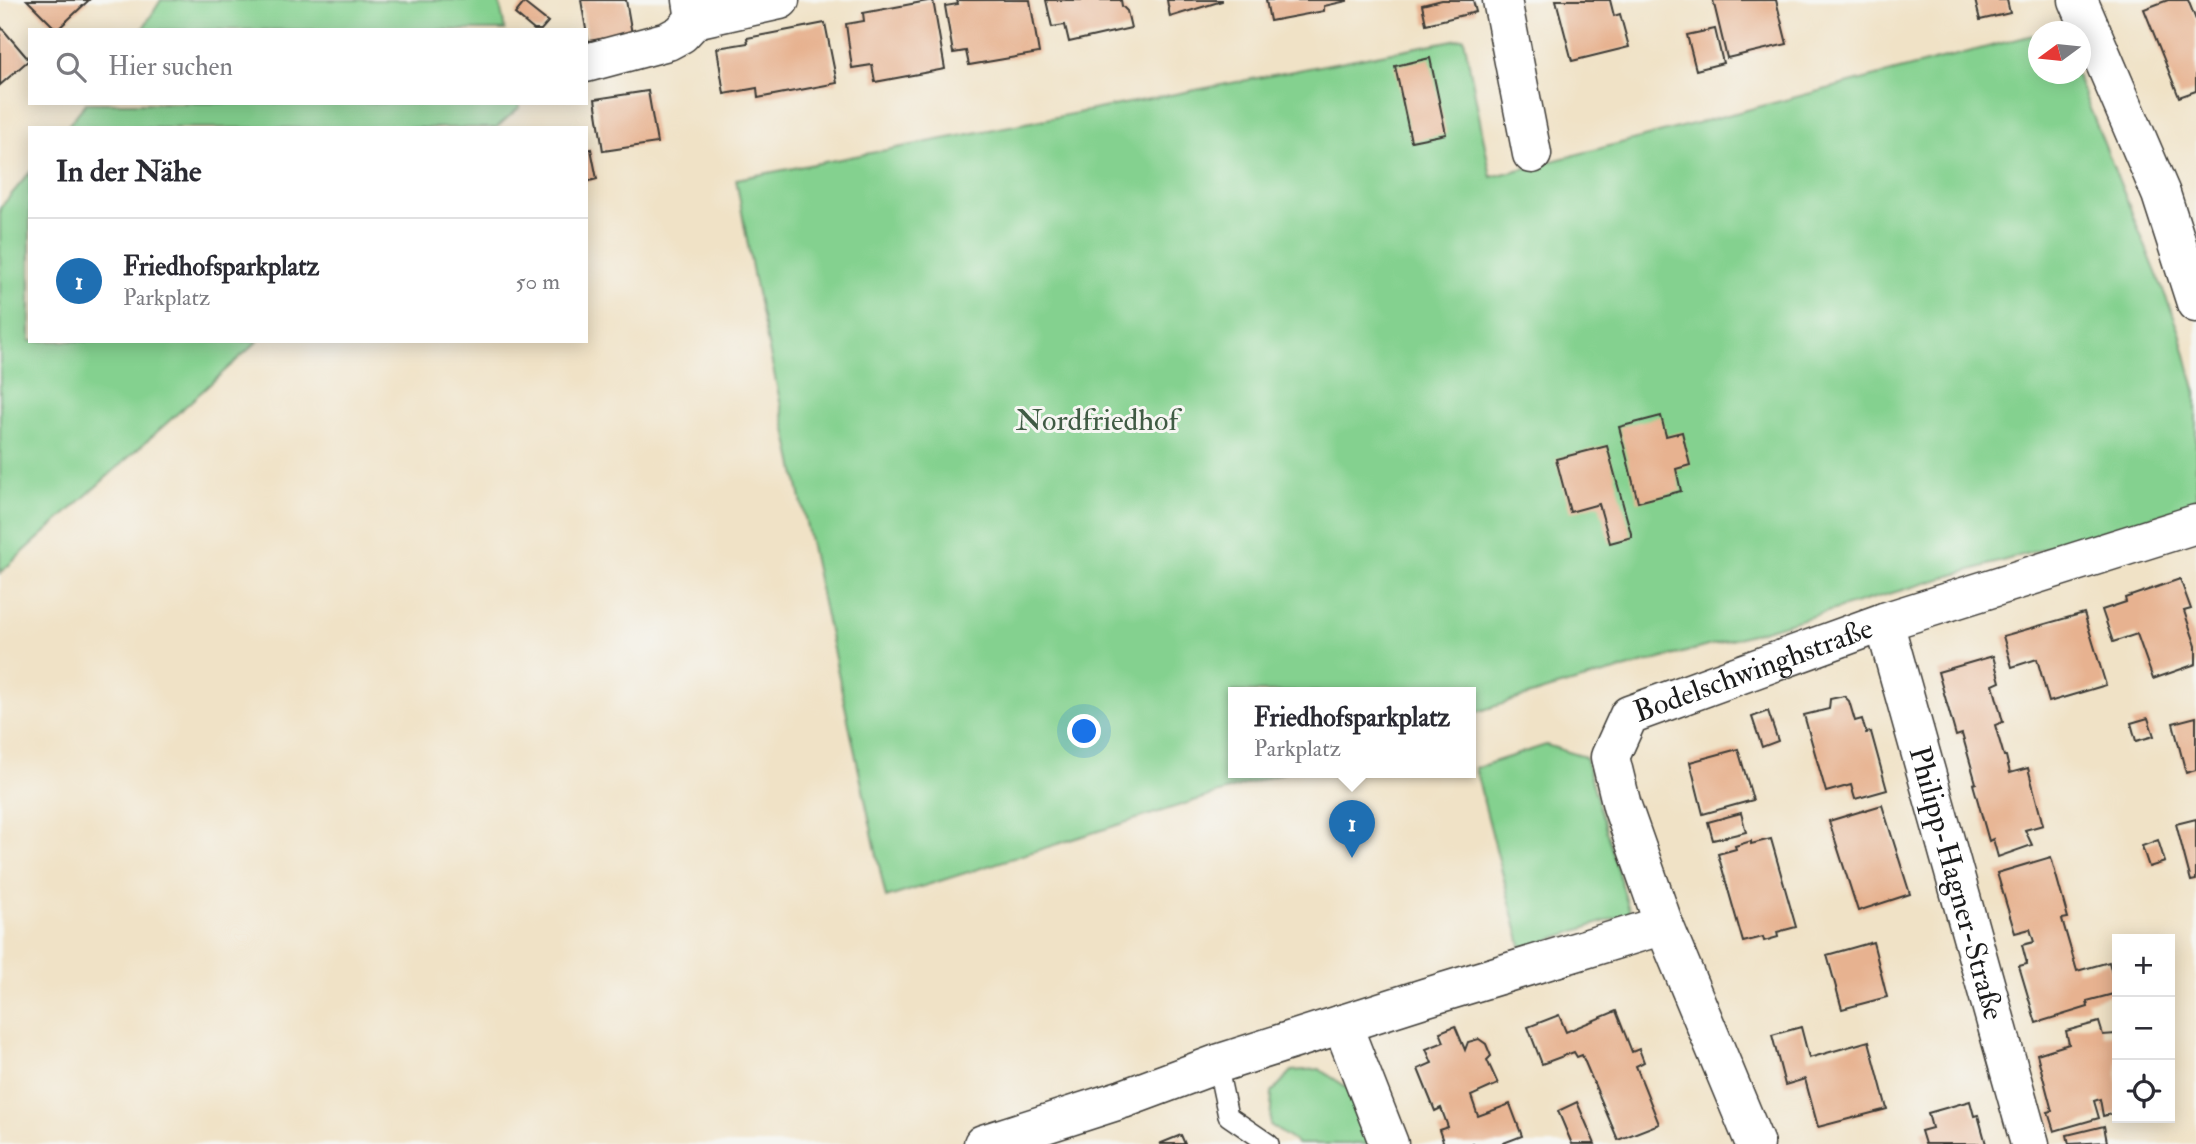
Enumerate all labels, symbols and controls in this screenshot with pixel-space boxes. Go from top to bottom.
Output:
north arrow [2028,21,2091,84]
search box [28,28,588,105]
icon: search [52,48,90,86]
text: Hier suchen [108,51,233,83]
text: In der Nähe [56,153,201,190]
text: Friedhofsparkplatz [123,251,319,283]
text: 1 [75,267,83,296]
text: 50 m [516,267,560,296]
text: Parkplatz [123,283,210,312]
park label: Nordfriedhof [1016,402,1182,439]
street label: Bodelschwinghstraße [1629,610,1878,731]
popup [1228,687,1476,778]
text: Friedhofsparkplatz [1254,702,1450,734]
your location [1067,714,1101,748]
text: Parkplatz [1254,734,1341,763]
street label: Philipp-Hagner-Straße [1901,742,2012,1024]
pin: 1 [1329,800,1375,858]
map controls [2112,934,2175,1123]
button: + [2112,934,2175,997]
button: − [2112,997,2175,1060]
button: locate [2112,1060,2175,1123]

